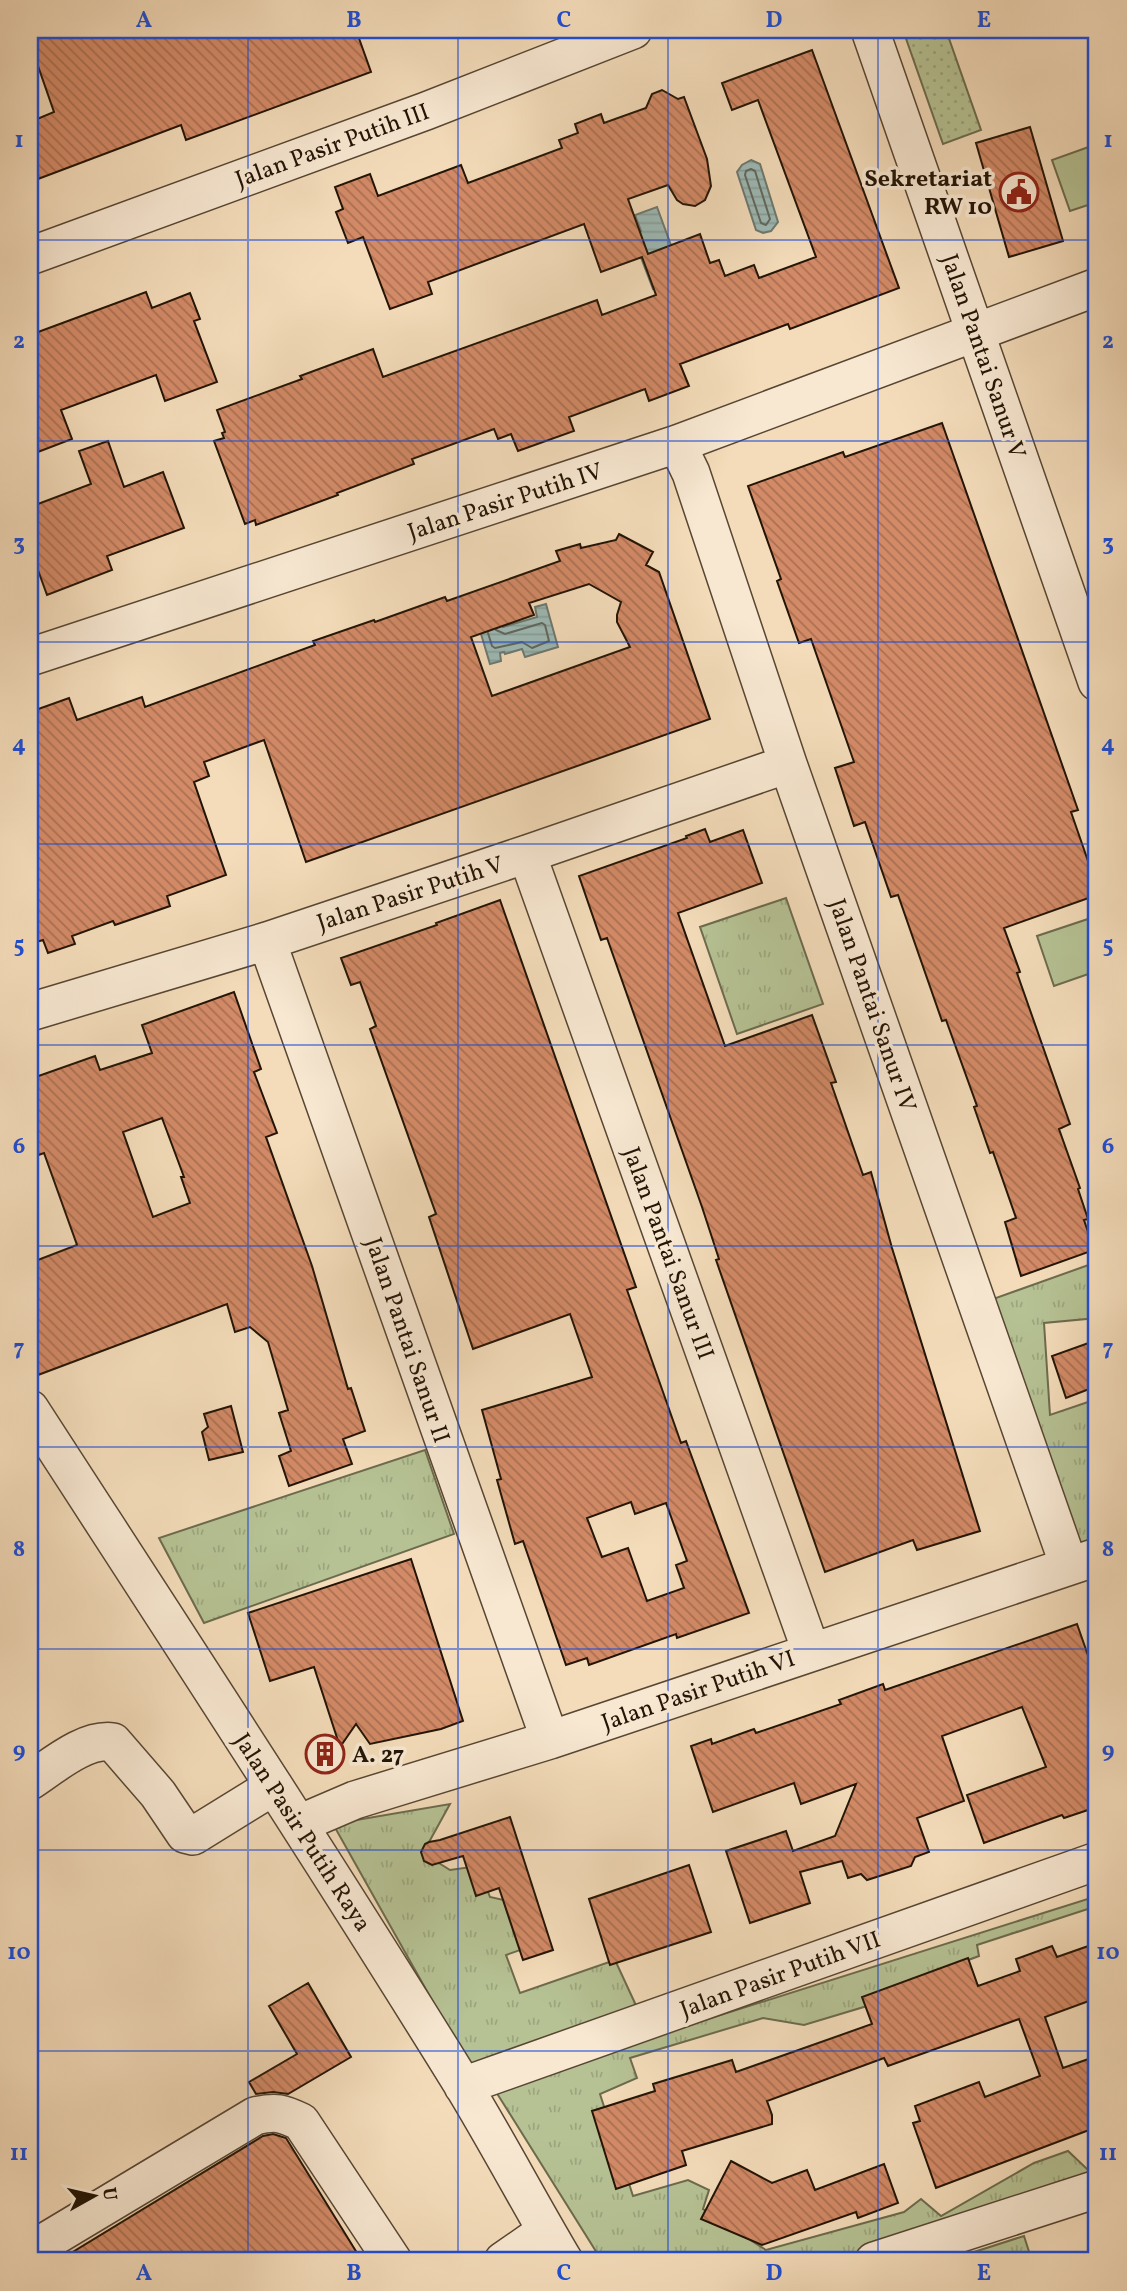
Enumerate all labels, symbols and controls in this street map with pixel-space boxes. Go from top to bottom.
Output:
text: A [136,5,152,37]
text: B [346,5,362,37]
text: C [557,5,571,37]
text: D [766,5,783,37]
text: E [977,5,991,37]
street label: Jalan Pasir Putih III [231,96,434,198]
text: 1 [14,125,24,157]
text: 1 [1103,125,1113,157]
place label: Sekretariat RW 10 [864,163,992,225]
public building icon: Sekretariat RW 10 [998,171,1040,213]
street label: Jalan Pantai Sanur V [931,250,1033,464]
text: 2 [13,326,25,358]
text: 2 [1102,326,1114,358]
street label: Jalan Pasir Putih IV [404,455,608,551]
text: 3 [13,528,25,560]
text: 3 [1102,528,1114,560]
text: 4 [12,729,26,761]
text: 4 [1101,729,1115,761]
street label: Jalan Pasir Putih V [313,849,508,941]
street label: Jalan Pantai Sanur IV [819,894,924,1117]
text: 5 [13,930,25,962]
text: 5 [1102,930,1114,962]
text: 6 [13,1131,25,1163]
text: 6 [1102,1131,1114,1163]
street label: Jalan Pantai Sanur III [613,1143,721,1365]
street label: Jalan Pantai Sanur II [355,1233,457,1448]
text: 7 [14,1333,25,1365]
text: 7 [1103,1333,1114,1365]
text: 8 [13,1534,25,1566]
text: 8 [1102,1534,1114,1566]
street label: Jalan Pasir Putih VI [597,1643,800,1741]
street label: Jalan Pasir Putih Raya [224,1727,379,1939]
building icon: A. 27 [304,1733,346,1775]
text: 9 [13,1735,25,1767]
text: 9 [1102,1735,1114,1767]
place label: A. 27 [352,1739,404,1773]
street label: Jalan Pasir Putih VII [676,1924,886,2028]
text: 10 [7,1937,31,1969]
text: 10 [1096,1937,1120,1969]
text: 11 [10,2138,28,2170]
text: 11 [1099,2138,1117,2170]
north arrow [60,2162,130,2232]
text: U [95,2186,123,2202]
text: A [136,2258,152,2290]
text: B [346,2258,362,2290]
text: C [557,2258,571,2290]
text: D [766,2258,783,2290]
text: E [977,2258,991,2290]

